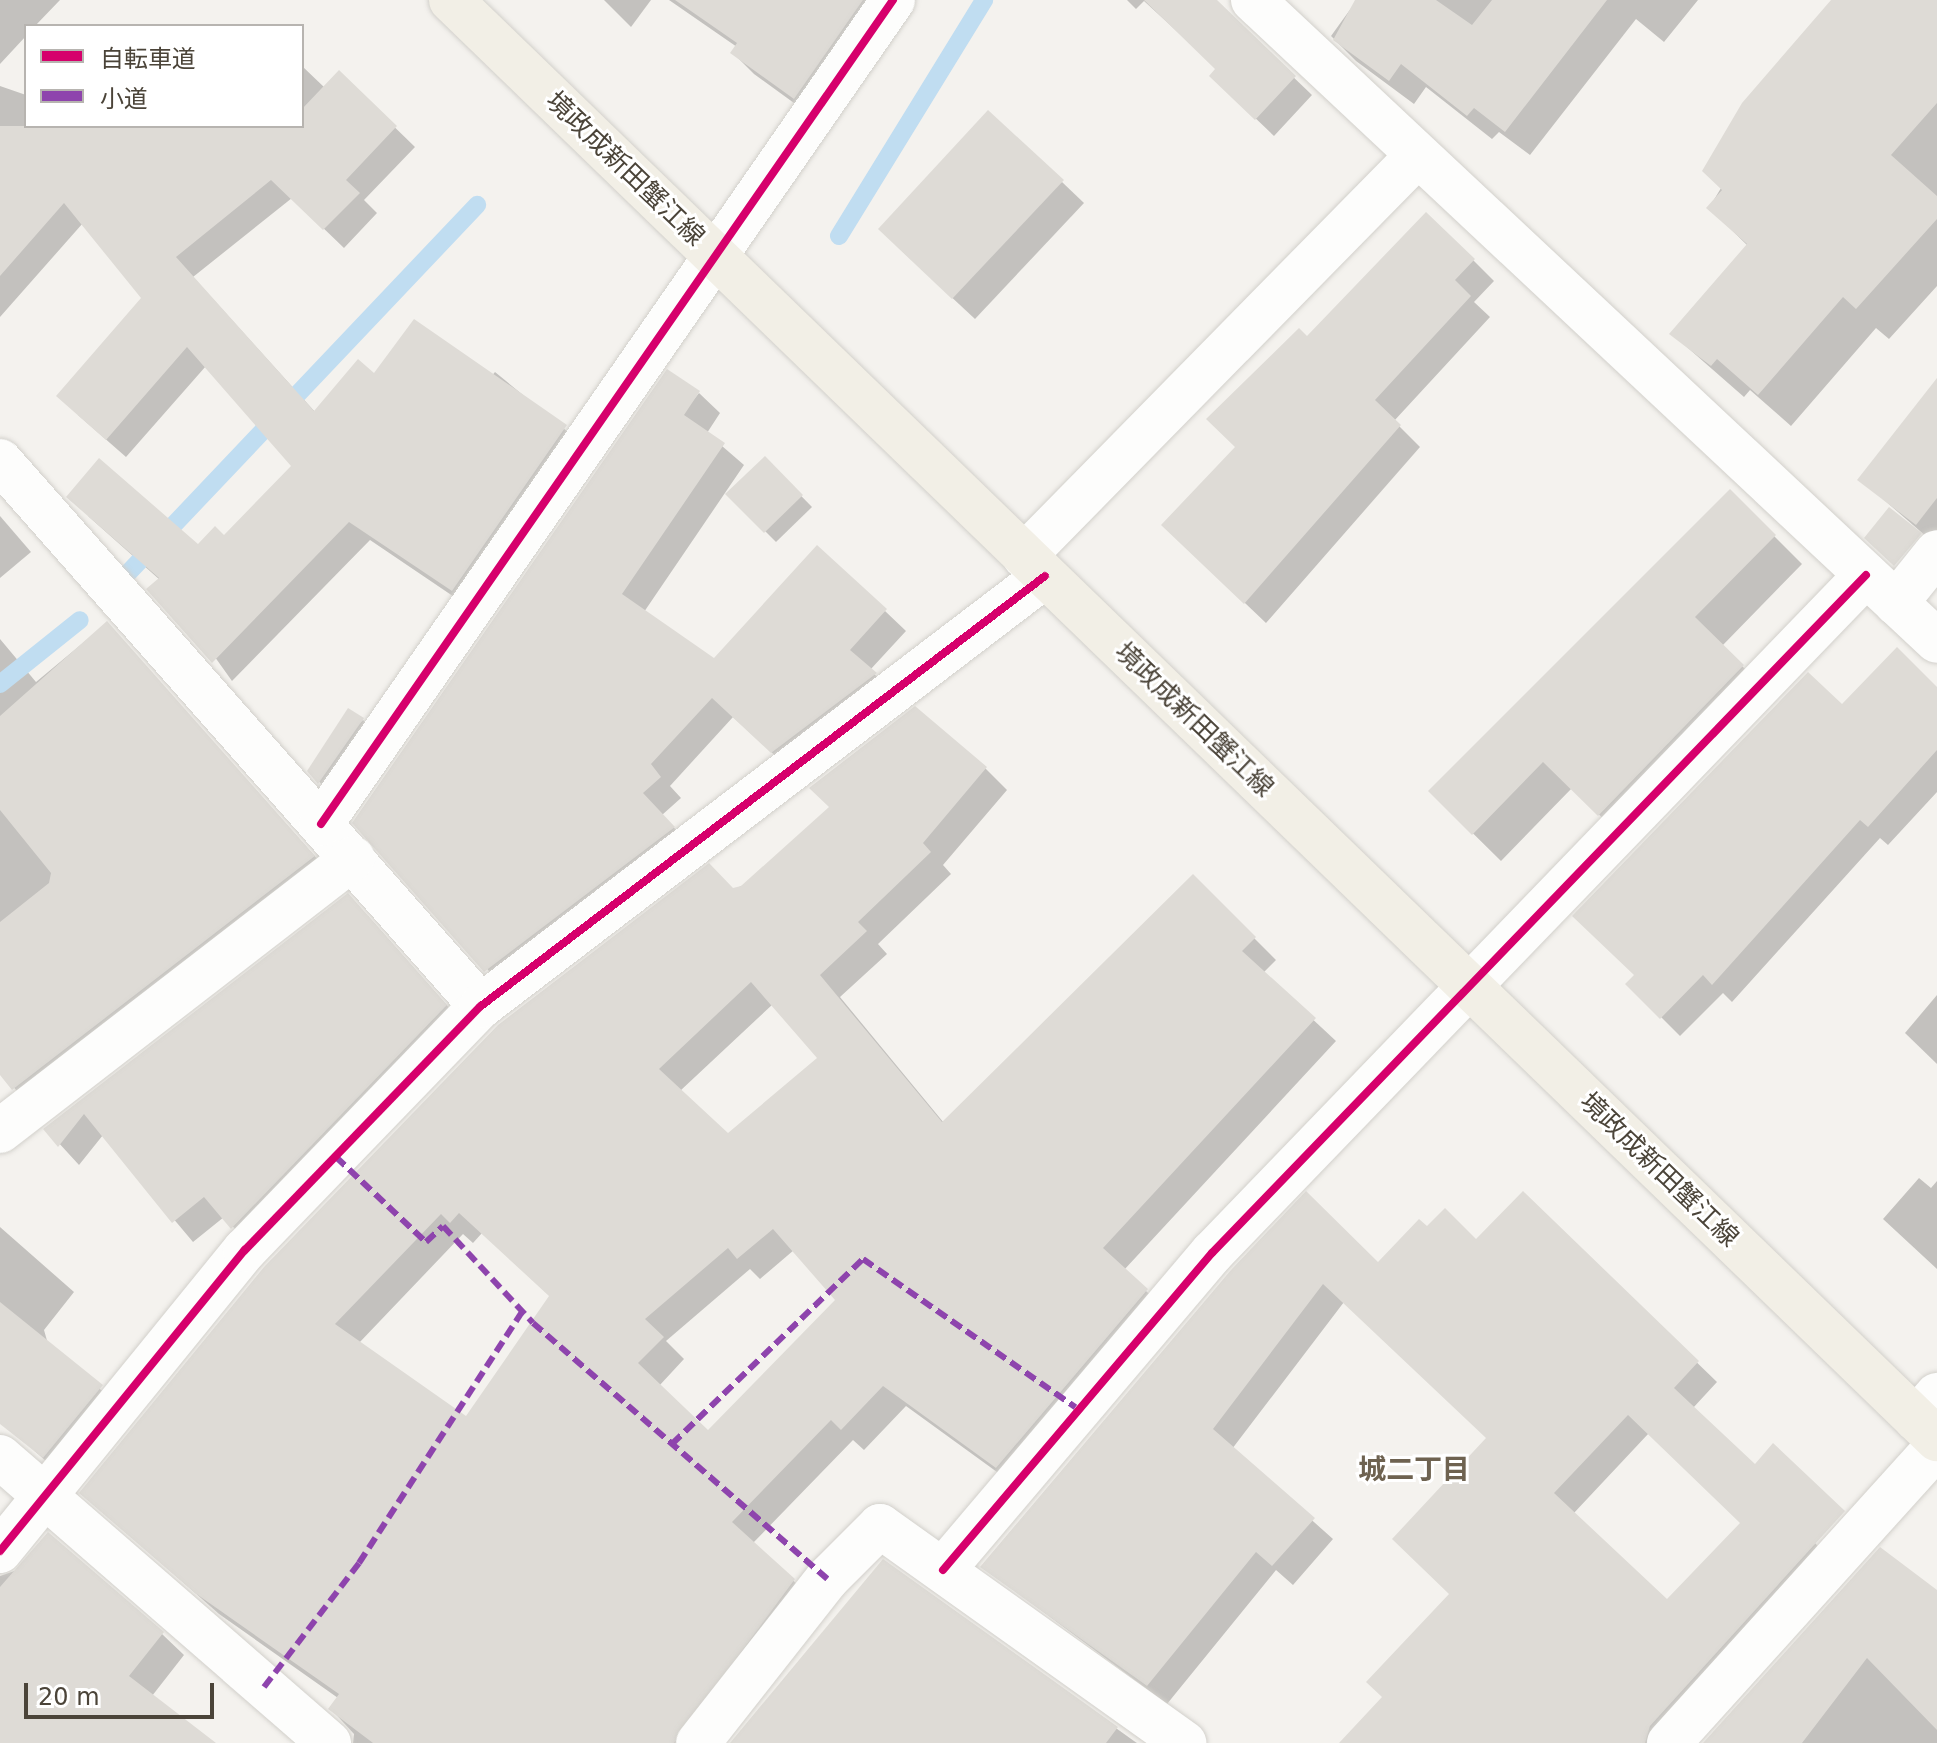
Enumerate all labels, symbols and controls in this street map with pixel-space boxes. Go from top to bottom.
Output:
legend [24,24,304,128]
text: 自転車道 [100,45,196,73]
text: 小道 [100,85,148,113]
street label: 境政成新田蟹江線 [539,86,711,252]
street label: 境政成新田蟹江線 [1108,637,1280,803]
street label: 境政成新田蟹江線 [1573,1087,1745,1253]
district label: 城二丁目 [1358,1453,1470,1487]
scale bar [28,1667,218,1717]
text: 20 m [38,1683,100,1711]

